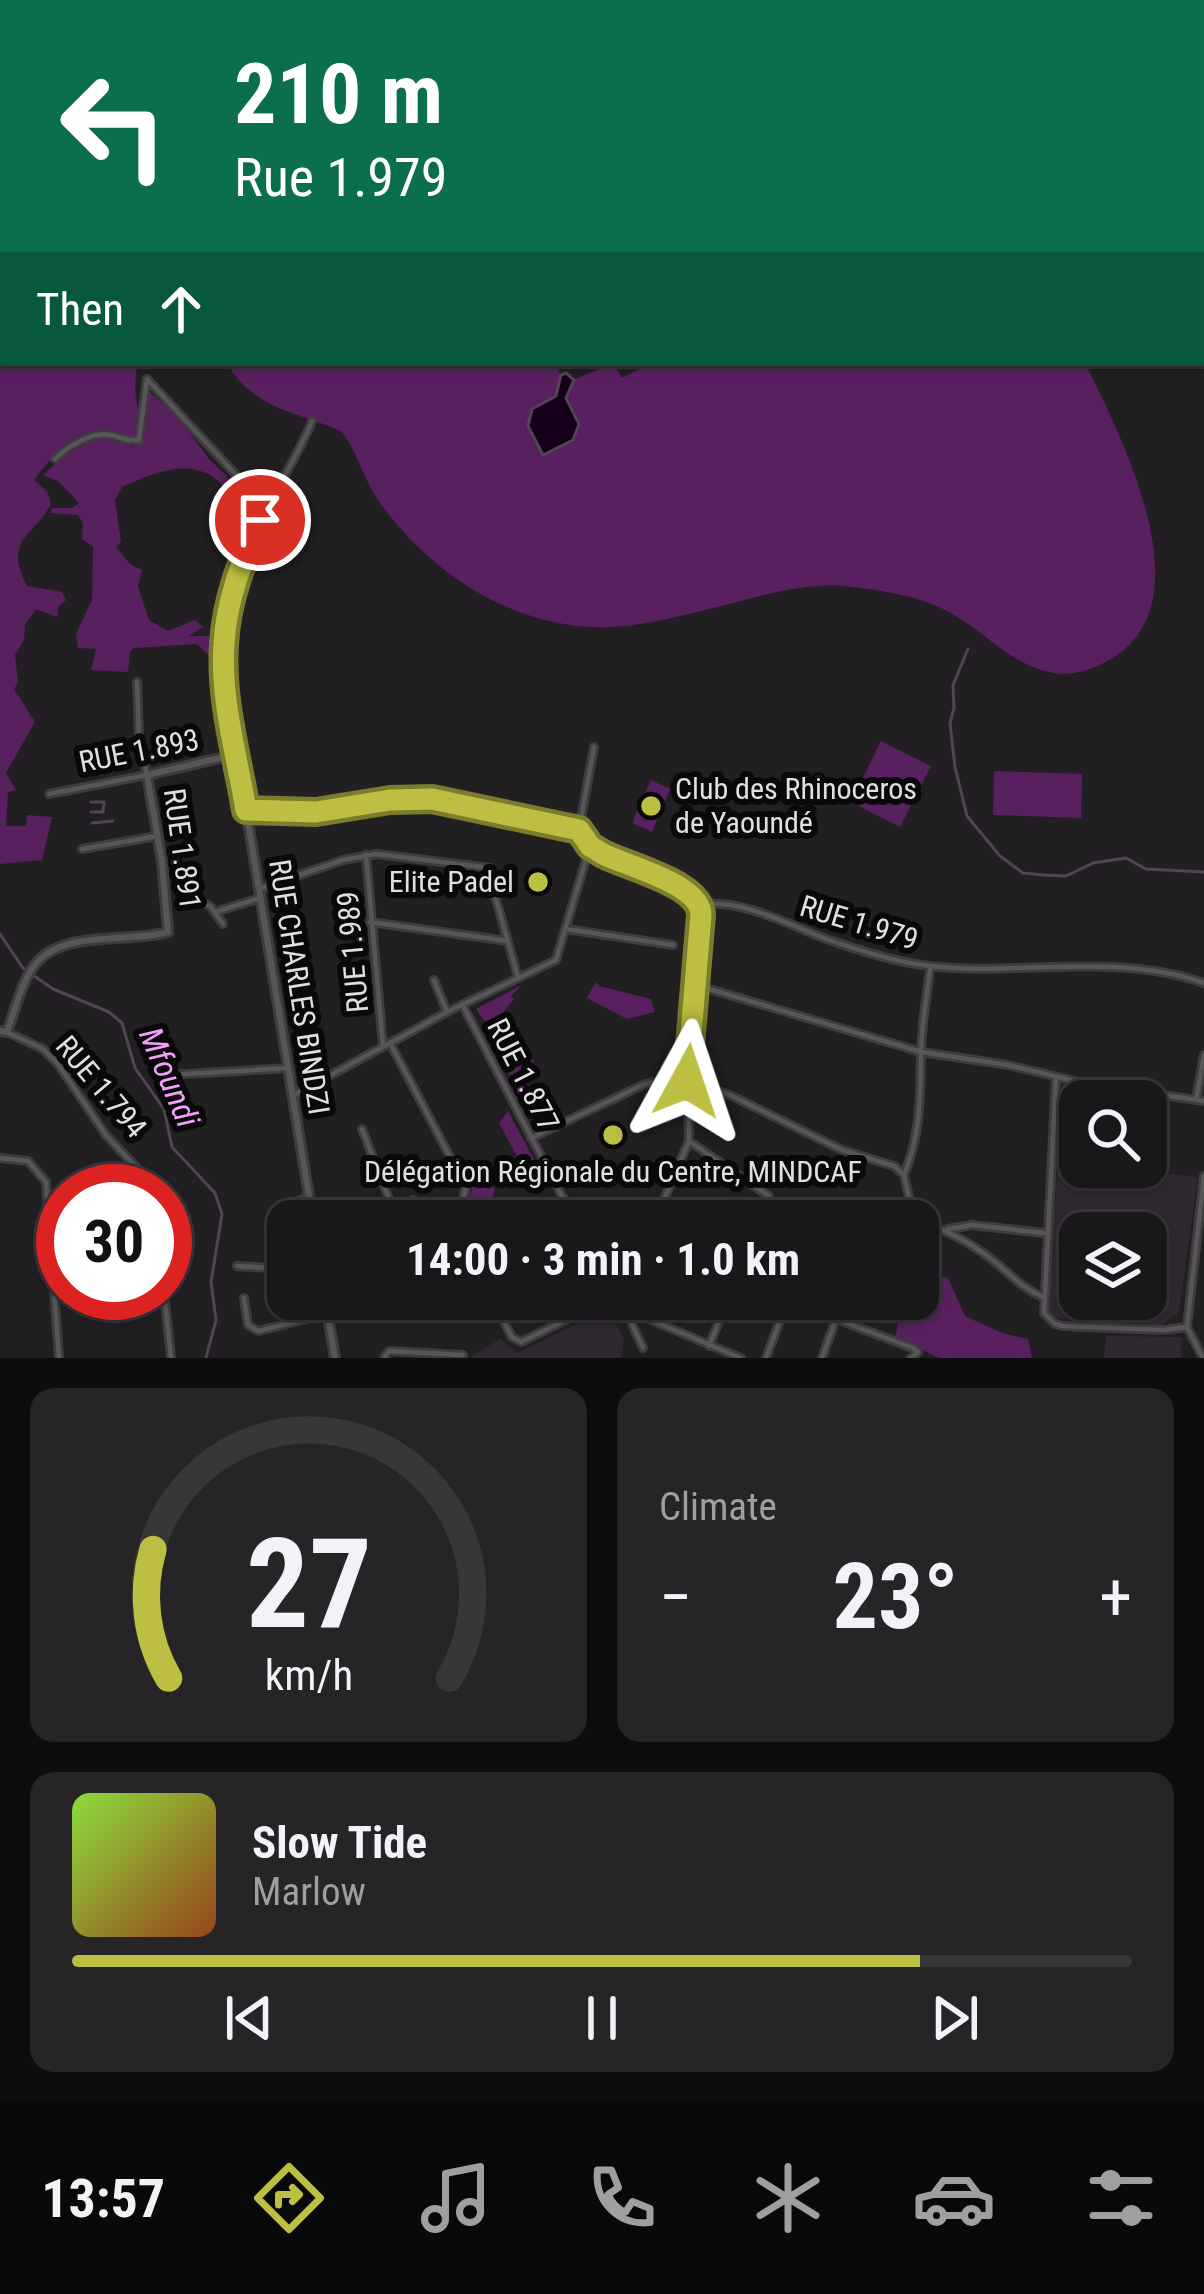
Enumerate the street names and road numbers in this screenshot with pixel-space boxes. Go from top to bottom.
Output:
street label: RUE 1.893 [76,722,202,779]
street label: RUE 1.891 [157,786,208,912]
street label: RUE CHARLES BINDZI [262,857,337,1117]
street label: RUE 1.979 [796,888,922,957]
street label: RUE 1.989 [330,890,375,1014]
street label: RUE 1.877 [480,1013,567,1137]
street label: RUE 1.794 [49,1029,154,1145]

